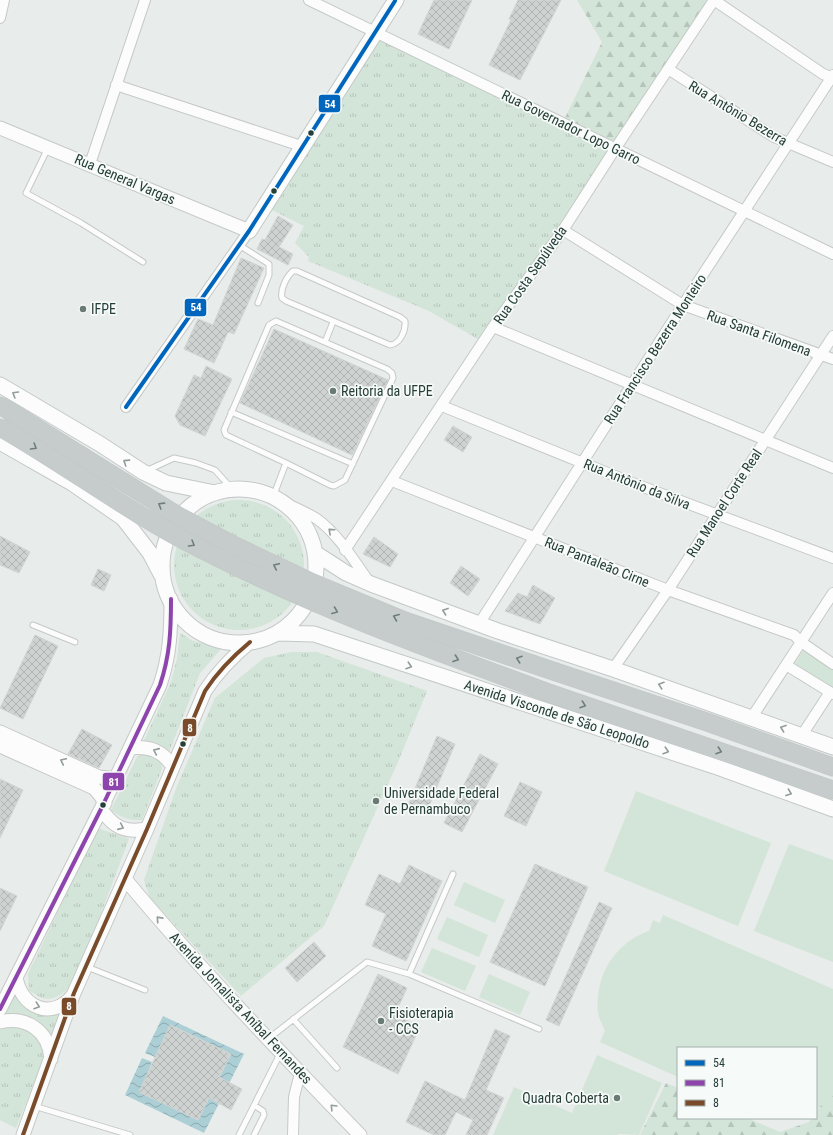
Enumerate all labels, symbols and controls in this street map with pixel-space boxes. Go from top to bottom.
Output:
street label: Rua Antônio Bezerra [686,77,790,149]
street label: Rua Governador Lopo Garro [499,86,643,168]
line badge: 54 [318,94,341,113]
text: 54 [324,98,336,111]
unlabelled marker [306,128,316,138]
street label: Rua General Vargas [72,151,178,207]
unlabelled marker [269,186,279,196]
street label: Rua Costa Sepúlveda [490,223,570,327]
street label: Rua Francisco Bezerra Monteiro [601,271,709,427]
line badge: 54 [184,298,207,317]
place label: IFPE [91,301,116,317]
text: 54 [190,301,202,314]
marker: IFPE [78,304,88,314]
street label: Rua Santa Filomena [705,307,813,359]
place label: Reitoria da UFPE [341,383,433,399]
marker: Reitoria da UFPE [328,386,338,396]
one-way arrow [12,392,19,399]
one-way arrow [30,442,37,450]
street label: Rua Manoel Corte Real [683,446,765,560]
street label: Rua Antônio da Silva [581,455,693,513]
one-way arrow [124,459,131,466]
one-way arrow [159,503,166,510]
one-way arrow [328,528,336,536]
street label: Rua Pantaleão Cirne [542,534,652,590]
one-way arrow [188,540,195,547]
one-way arrow [273,563,281,571]
one-way arrow [331,606,339,614]
one-way arrow [441,608,448,616]
one-way arrow [392,614,399,622]
one-way arrow [453,654,460,662]
one-way arrow [515,655,522,664]
one-way arrow [406,661,413,670]
street label: Avenida Visconde de São Leopoldo [462,676,652,752]
one-way arrow [657,682,664,690]
one-way arrow [579,700,586,708]
line badge: 8 [182,718,197,737]
text: 8 [187,722,193,735]
one-way arrow [780,725,787,733]
unlabelled marker [178,739,188,749]
one-way arrow [662,746,669,754]
one-way arrow [715,747,722,755]
one-way arrow [152,748,160,756]
one-way arrow [60,758,68,766]
line badge: 81 [102,772,125,791]
text: 81 [108,776,120,789]
place label: Universidade Federal de Pernambuco [384,785,499,817]
one-way arrow [785,789,792,797]
marker: Universidade Federal de Pernambuco [371,796,381,806]
unlabelled marker [98,800,108,810]
one-way arrow [117,822,124,830]
one-way arrow [156,917,163,924]
street label: Avenida Jornalista Aníbal Fernandes [167,929,315,1087]
line badge: 8 [61,997,77,1016]
text: 8 [66,1000,72,1013]
one-way arrow [34,1001,41,1010]
place label: Fisioterapia - CCS [389,1005,454,1037]
marker: Fisioterapia - CCS [376,1016,386,1026]
legend [677,1047,817,1119]
text: 54 [713,1056,725,1070]
text: 81 [713,1076,725,1090]
place label: Quadra Coberta [522,1090,609,1106]
marker: Quadra Coberta [612,1093,622,1103]
text: 8 [713,1096,719,1110]
one-way arrow [330,1104,338,1112]

